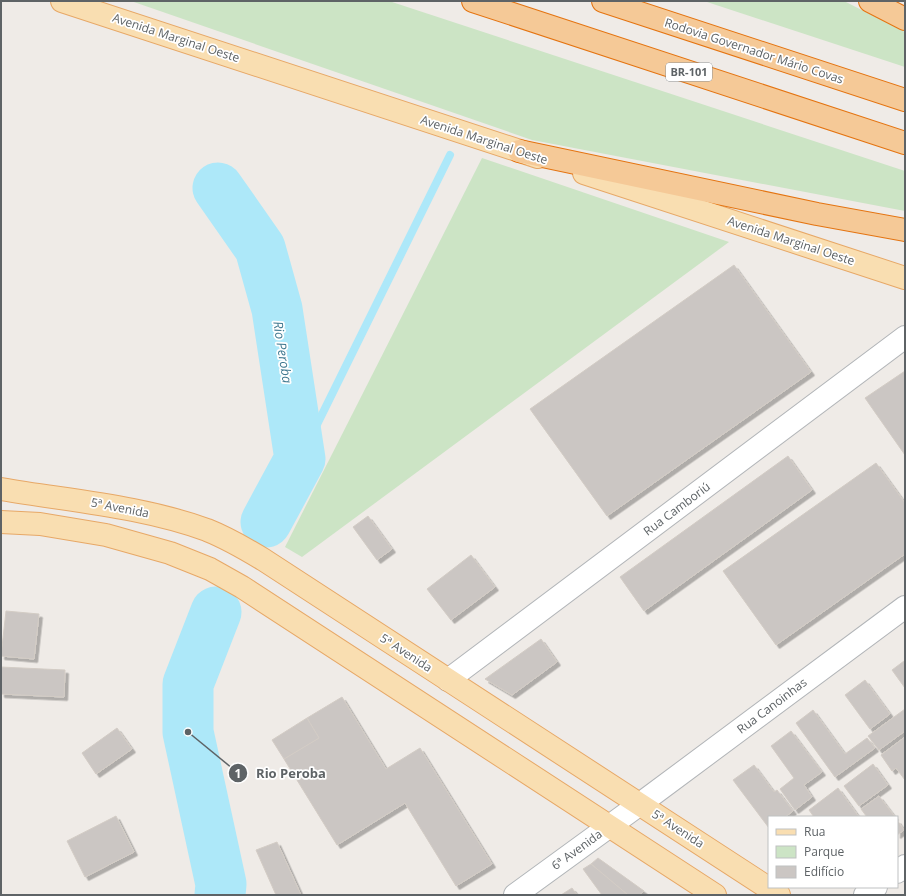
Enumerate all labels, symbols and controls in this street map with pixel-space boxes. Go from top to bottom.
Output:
street label: Avenida Marginal Oeste [110,9,242,66]
street label: Rodovia Governador Mário Covas [663,14,846,88]
road number: BR-101 [666,63,712,81]
street label: Avenida Marginal Oeste [418,111,550,168]
street label: Avenida Marginal Oeste [725,212,857,269]
water label: Rio Peroba [269,320,297,385]
street label: Rua Camboriú [640,478,714,539]
street label: 5ª Avenida [90,494,151,521]
street label: 5ª Avenida [377,629,436,676]
street label: Rua Canoinhas [733,674,810,738]
callout: Rio Peroba [228,761,334,786]
text: Rio Peroba [256,764,326,782]
text: 1 [235,765,241,782]
street label: 5ª Avenida [649,805,708,852]
legend [768,816,898,888]
text: Rua [804,823,825,840]
street label: 6ª Avenida [548,825,606,874]
text: Parque [804,843,844,860]
text: Edifício [804,863,844,880]

